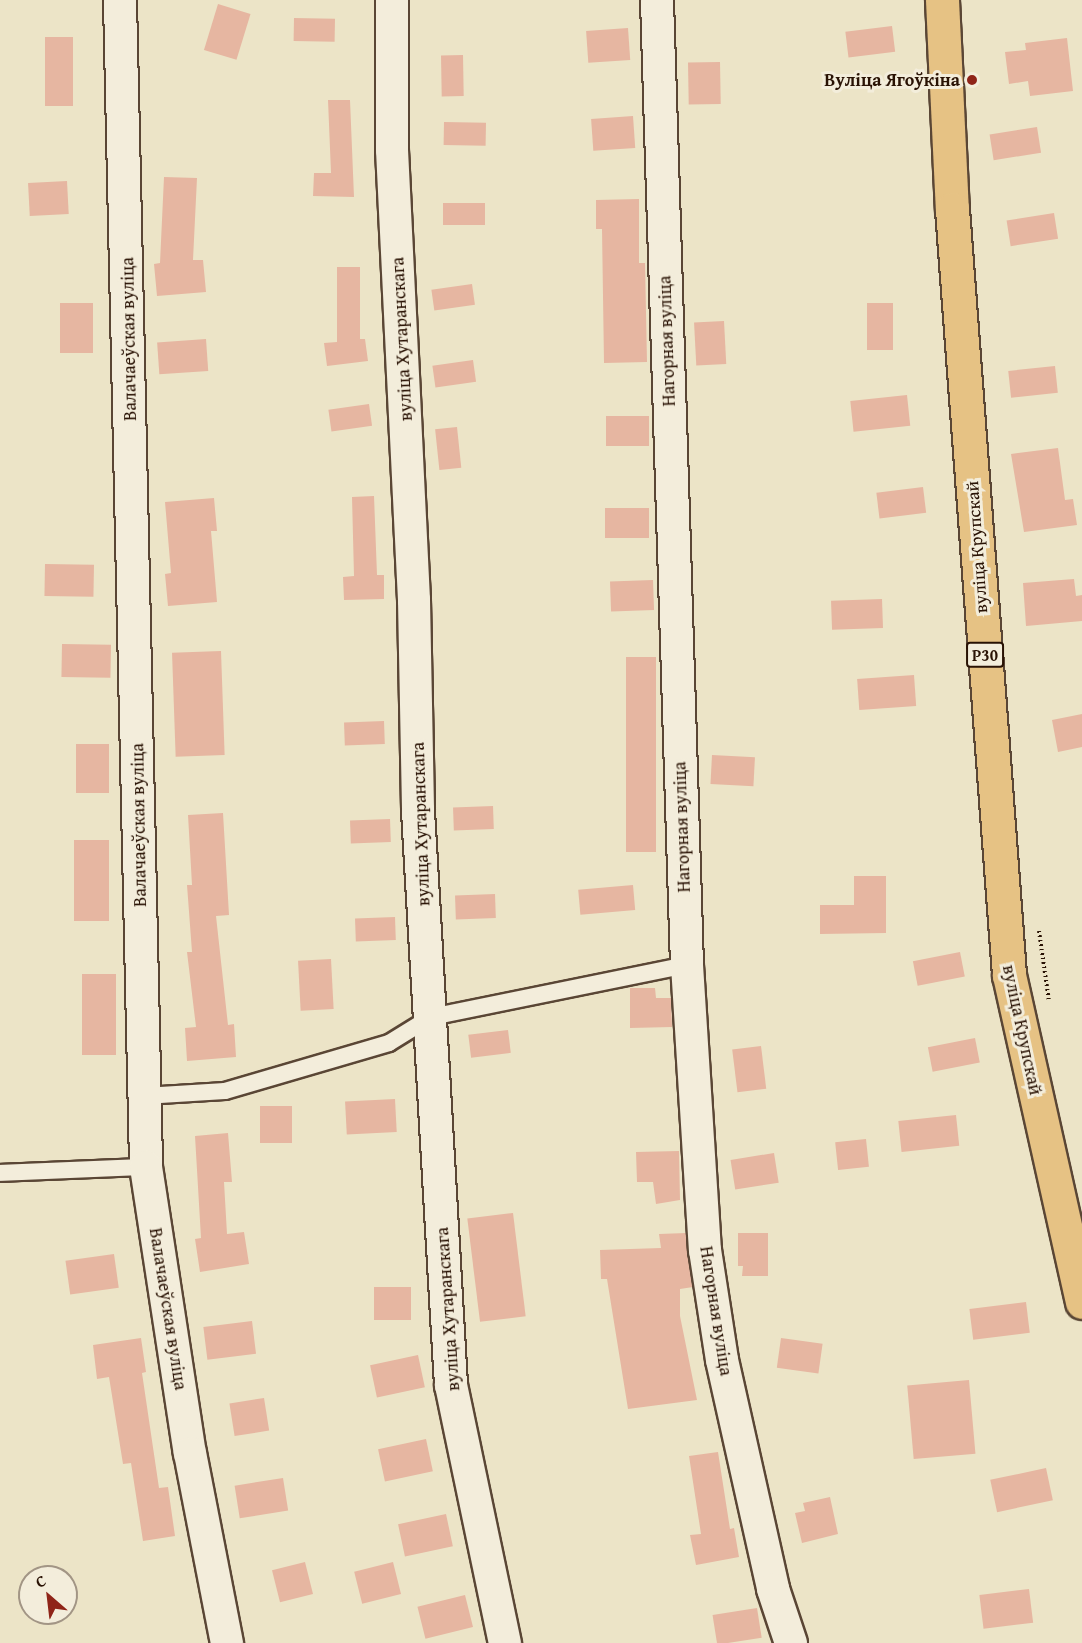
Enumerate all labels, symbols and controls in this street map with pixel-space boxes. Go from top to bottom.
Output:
place label: Вуліца Ягоўкіна [824,69,960,91]
marker: Вуліца Ягоўкіна [965,73,979,87]
street label: вуліца Хутаранскага [387,256,417,422]
street label: Валачаеўская вуліца [117,257,141,421]
street label: Нагорная вуліца [654,275,680,407]
street label: вуліца Крупскай [962,480,992,614]
road number: Р30 [966,642,1004,668]
street label: вуліца Хутаранскага [407,742,435,906]
street label: Валачаеўская вуліца [127,743,151,907]
street label: Нагорная вуліца [669,761,695,893]
street label: вуліца Крупскай [998,963,1046,1097]
street label: Валачаеўская вуліца [145,1226,191,1392]
street label: вуліца Хутаранскага [432,1226,464,1392]
street label: Нагорная вуліца [695,1245,737,1377]
north arrow [18,1565,78,1625]
text: С [31,1568,50,1594]

